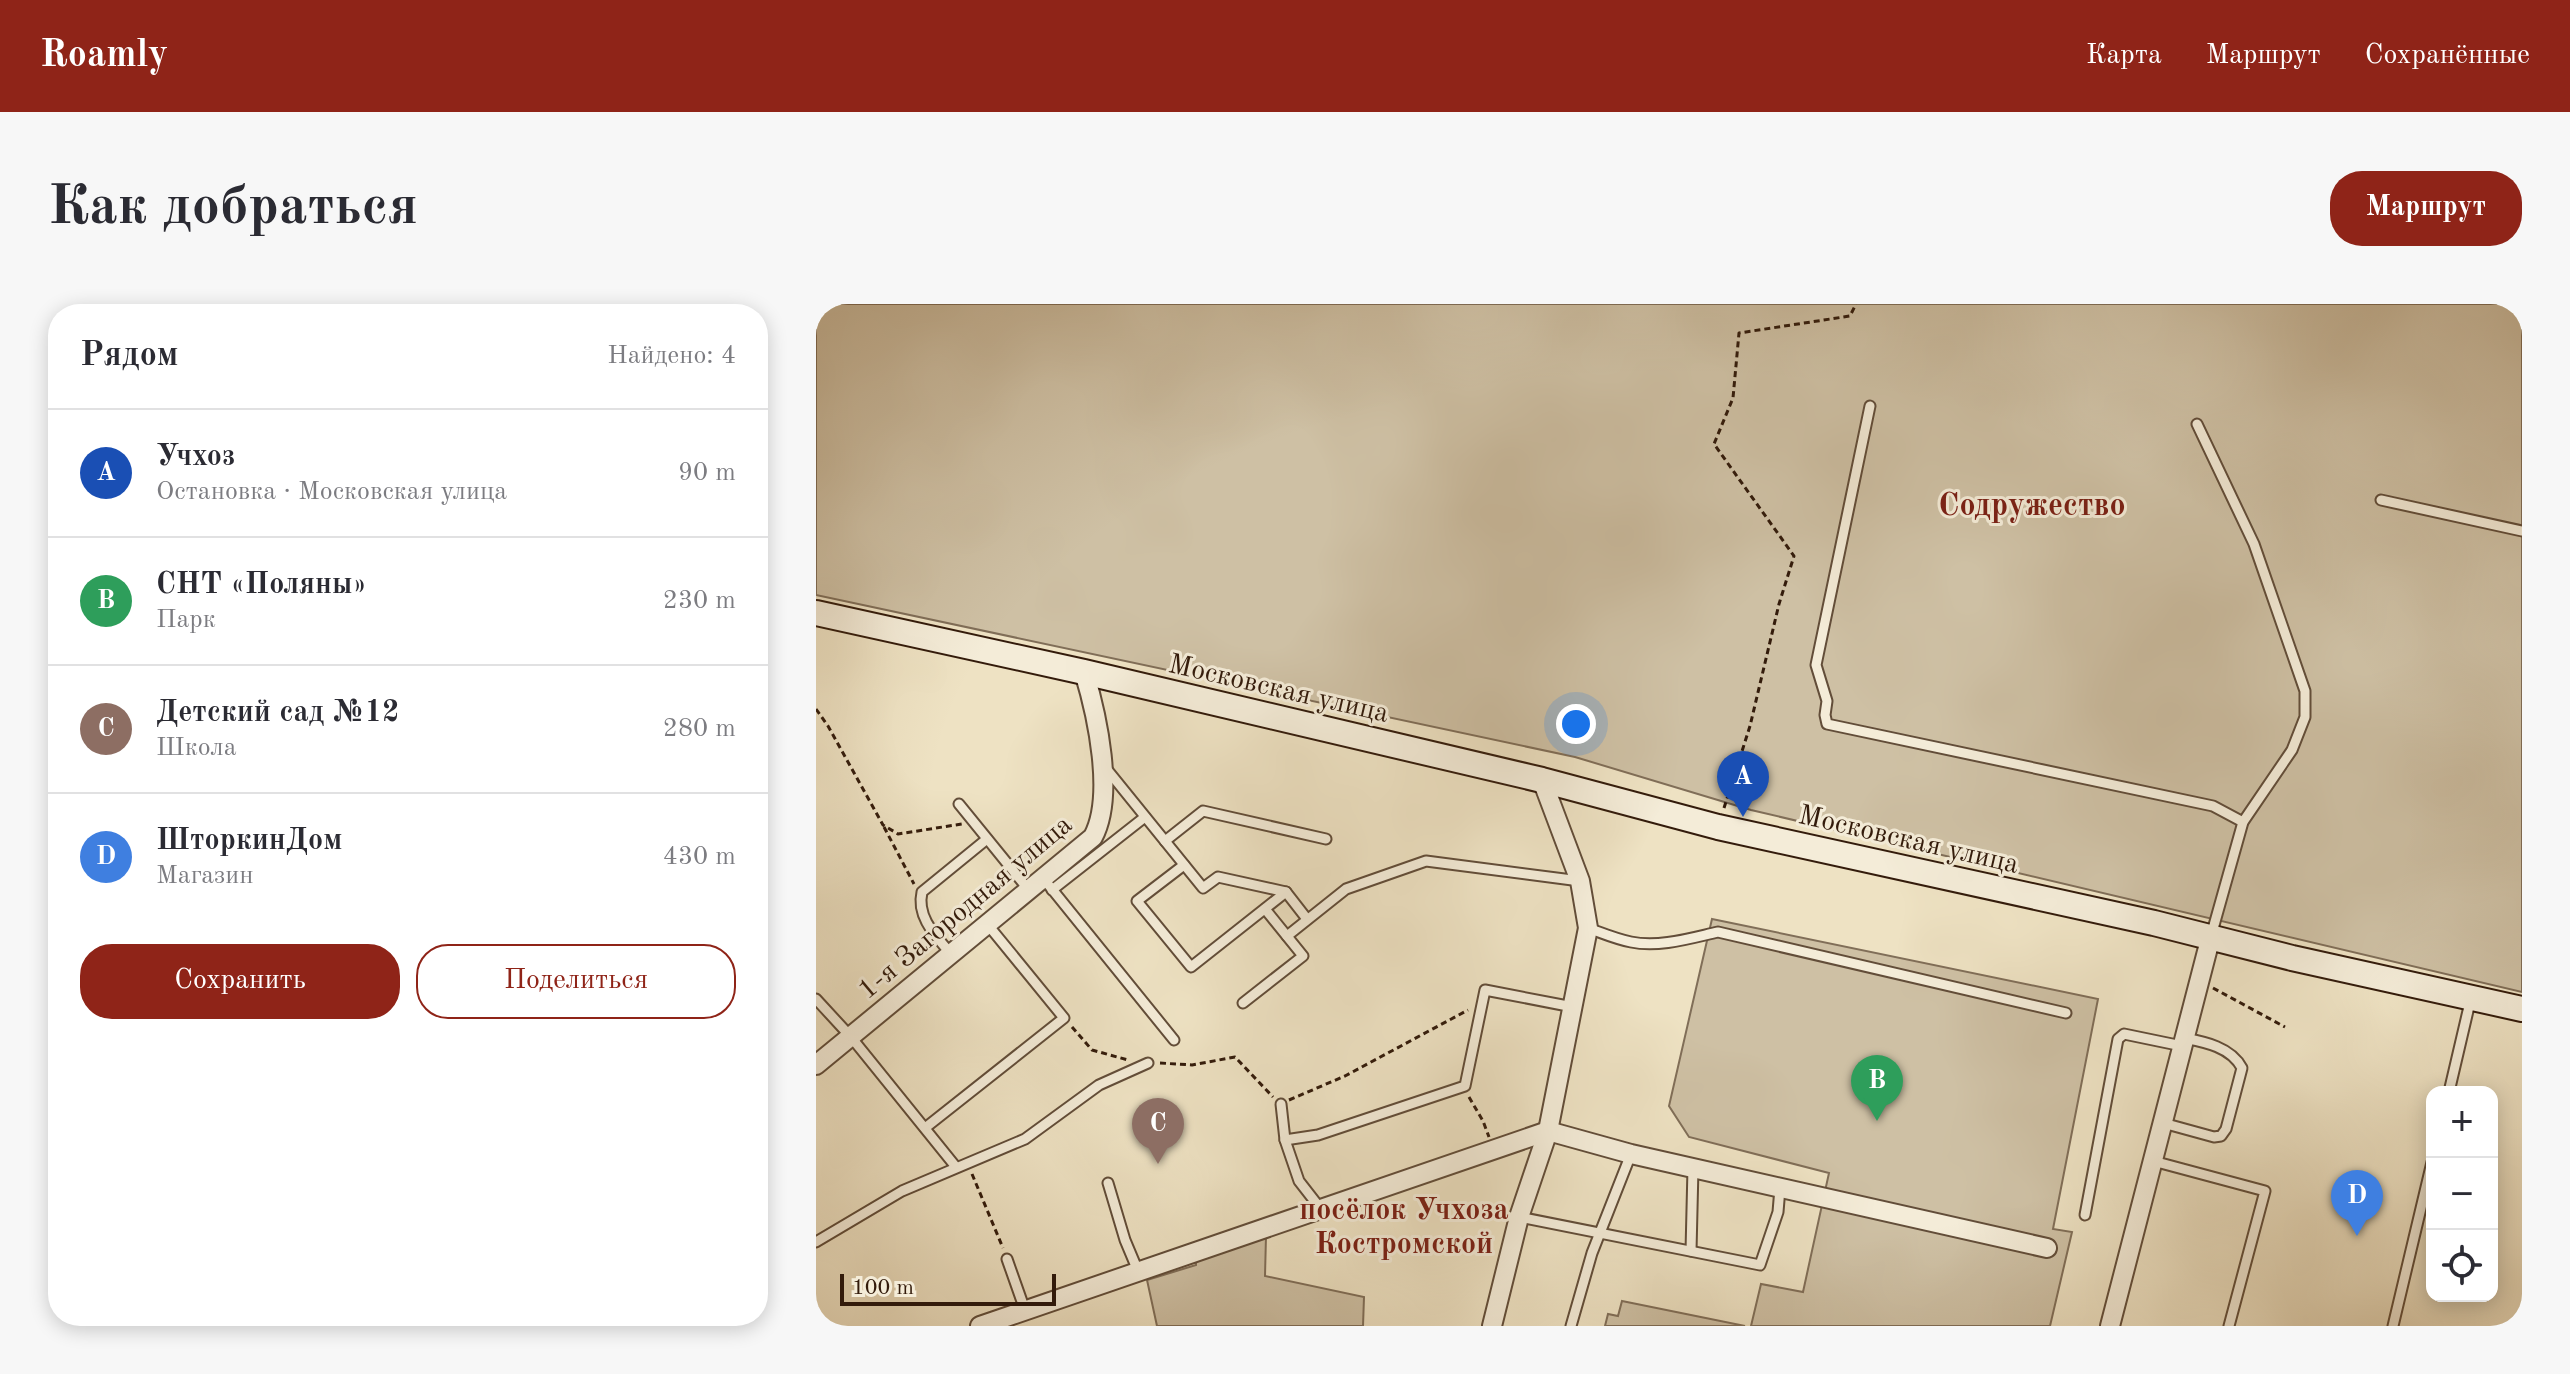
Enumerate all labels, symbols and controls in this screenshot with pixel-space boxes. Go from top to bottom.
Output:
text: Roamly [40,37,168,75]
text: Карта [2086,42,2162,70]
text: Маршрут [2206,42,2321,70]
text: Сохранённые [2365,42,2530,70]
button: Маршрут [2330,171,2522,246]
text: Как добраться [48,180,418,236]
text: Рядом [80,339,179,373]
text: Найдено: 4 [607,343,736,369]
text: Учхоз [156,442,235,472]
text: A [96,460,116,486]
text: 90 m [678,460,736,486]
text: Остановка · Московская улица [156,479,507,505]
district label: Содружество [1938,491,2126,523]
text: СНТ «Поляны» [156,570,367,600]
text: B [97,588,115,614]
text: 230 m [663,588,736,614]
text: Парк [156,607,216,633]
street label: Московская улица [1166,651,1391,729]
text: Детский сад №12 [156,698,399,728]
your location [1556,704,1596,744]
text: C [97,716,115,742]
text: 280 m [663,716,736,742]
text: Школа [156,735,237,761]
pin: A [1717,751,1769,817]
street label: Московская улица [1796,802,2021,880]
street label: 1-я Загородная улица [854,811,1078,1006]
text: ШторкинДом [156,826,342,856]
text: D [96,844,116,870]
text: 430 m [663,844,736,870]
text: Магазин [156,863,254,889]
button: Сохранить [80,944,400,1019]
button: Поделиться [416,944,736,1019]
pin: B [1851,1055,1903,1121]
map controls [2426,1086,2498,1302]
button: + [2426,1086,2498,1158]
pin: C [1132,1098,1184,1164]
button: − [2426,1158,2498,1230]
pin: D [2331,1170,2383,1236]
district label: посёлок Учхоза Костромской [1299,1196,1509,1260]
button: locate [2426,1230,2498,1302]
scale bar [840,1270,1056,1306]
text: 100 m [852,1277,914,1299]

